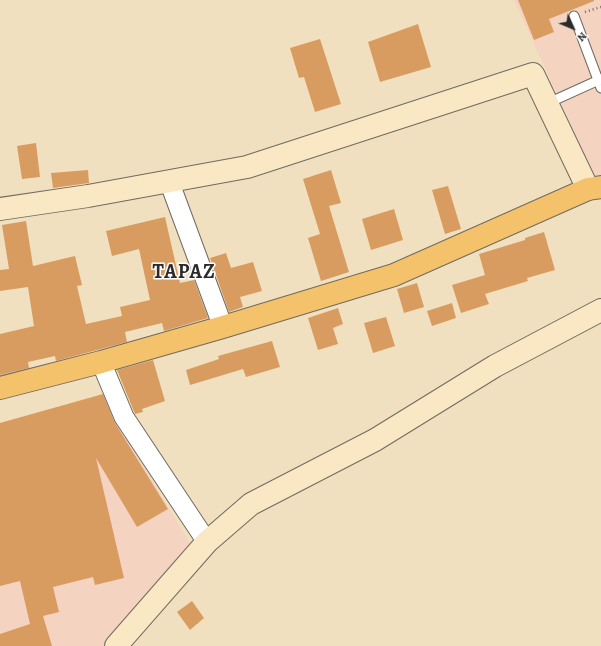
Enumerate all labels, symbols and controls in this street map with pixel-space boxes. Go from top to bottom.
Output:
north arrow [553,8,593,48]
text: N [574,29,590,45]
district label: TAPAZ [152,261,216,285]

